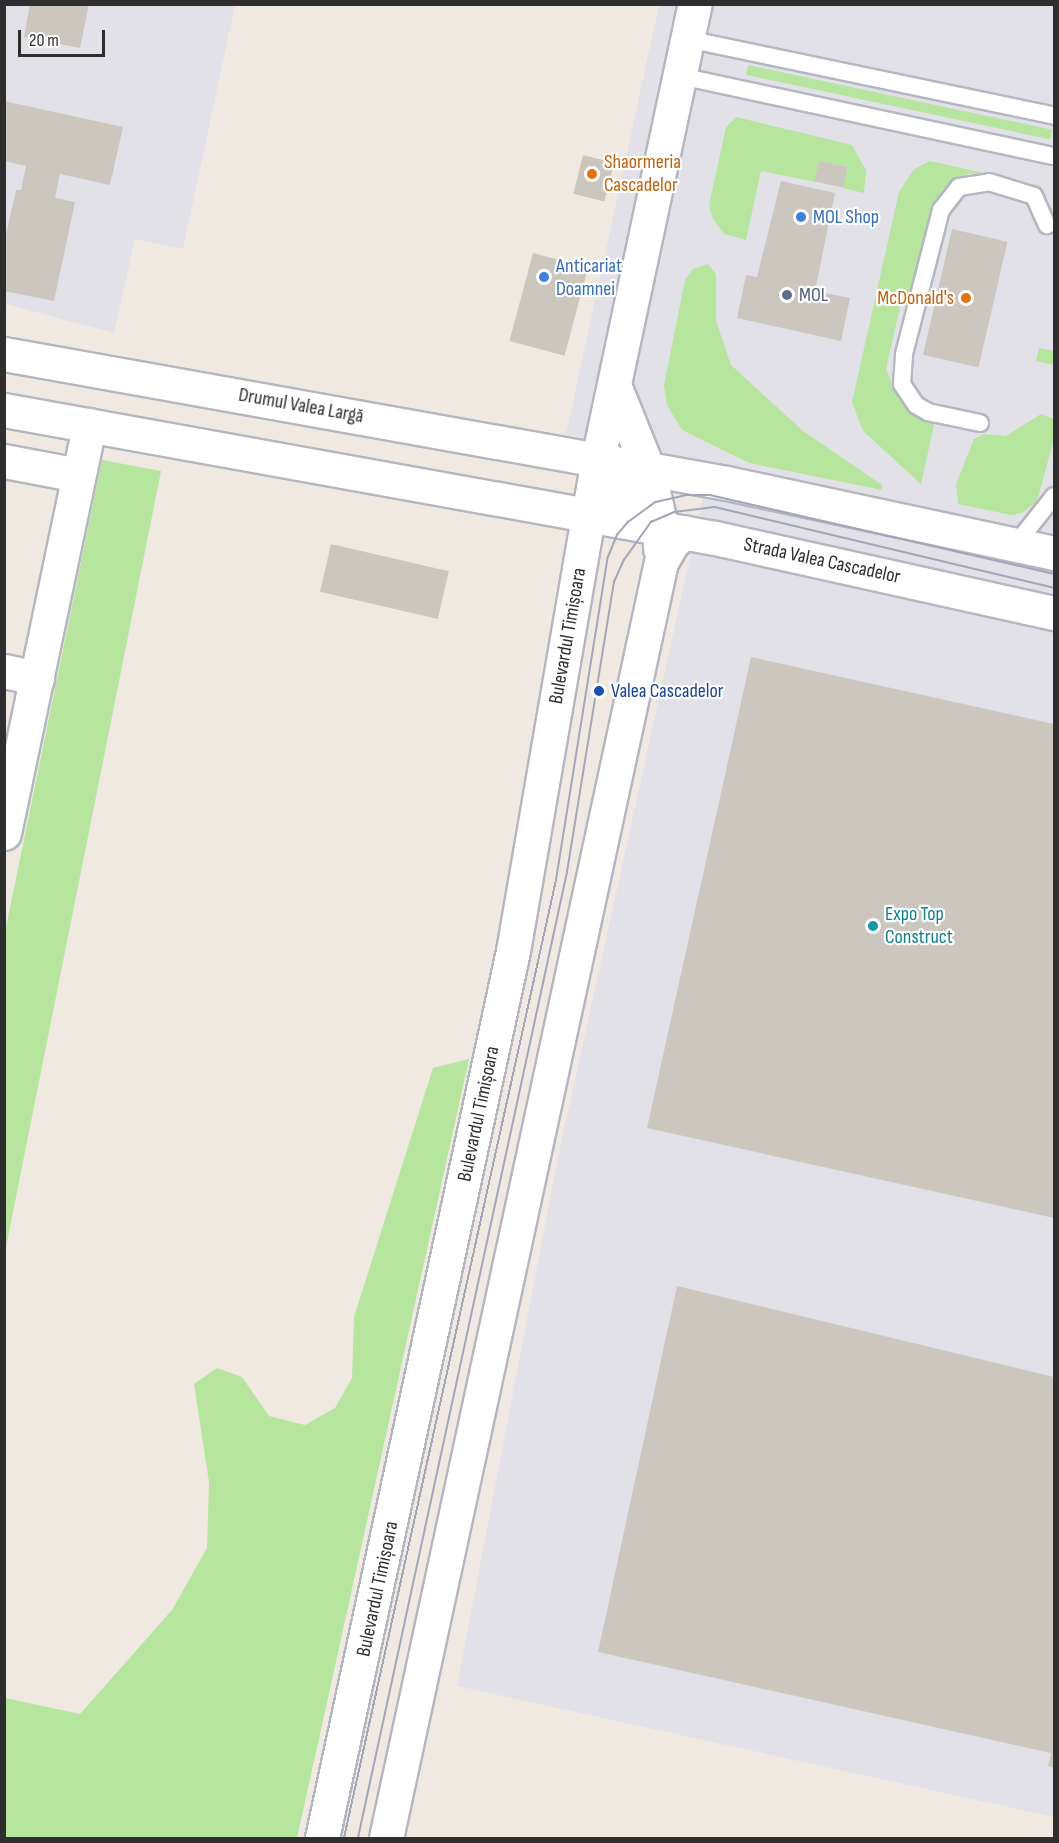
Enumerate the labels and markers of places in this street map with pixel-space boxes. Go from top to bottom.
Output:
place label: Shaormeria Cascadelor [604,150,681,197]
marker: Shaormeria Cascadelor [585,167,599,181]
place label: MOL Shop [813,205,879,229]
marker: MOL Shop [794,210,808,224]
place label: Anticariat Doamnei [556,254,622,301]
marker: Anticariat Doamnei [537,270,551,284]
place label: MOL [799,283,828,307]
place label: McDonald's [877,286,954,310]
marker: MOL [780,288,794,302]
marker: McDonald's [959,291,973,305]
place label: Valea Cascadelor [611,679,724,703]
marker: Valea Cascadelor [592,684,606,698]
place label: Expo Top Construct [885,903,953,950]
marker: Expo Top Construct [866,919,880,933]

